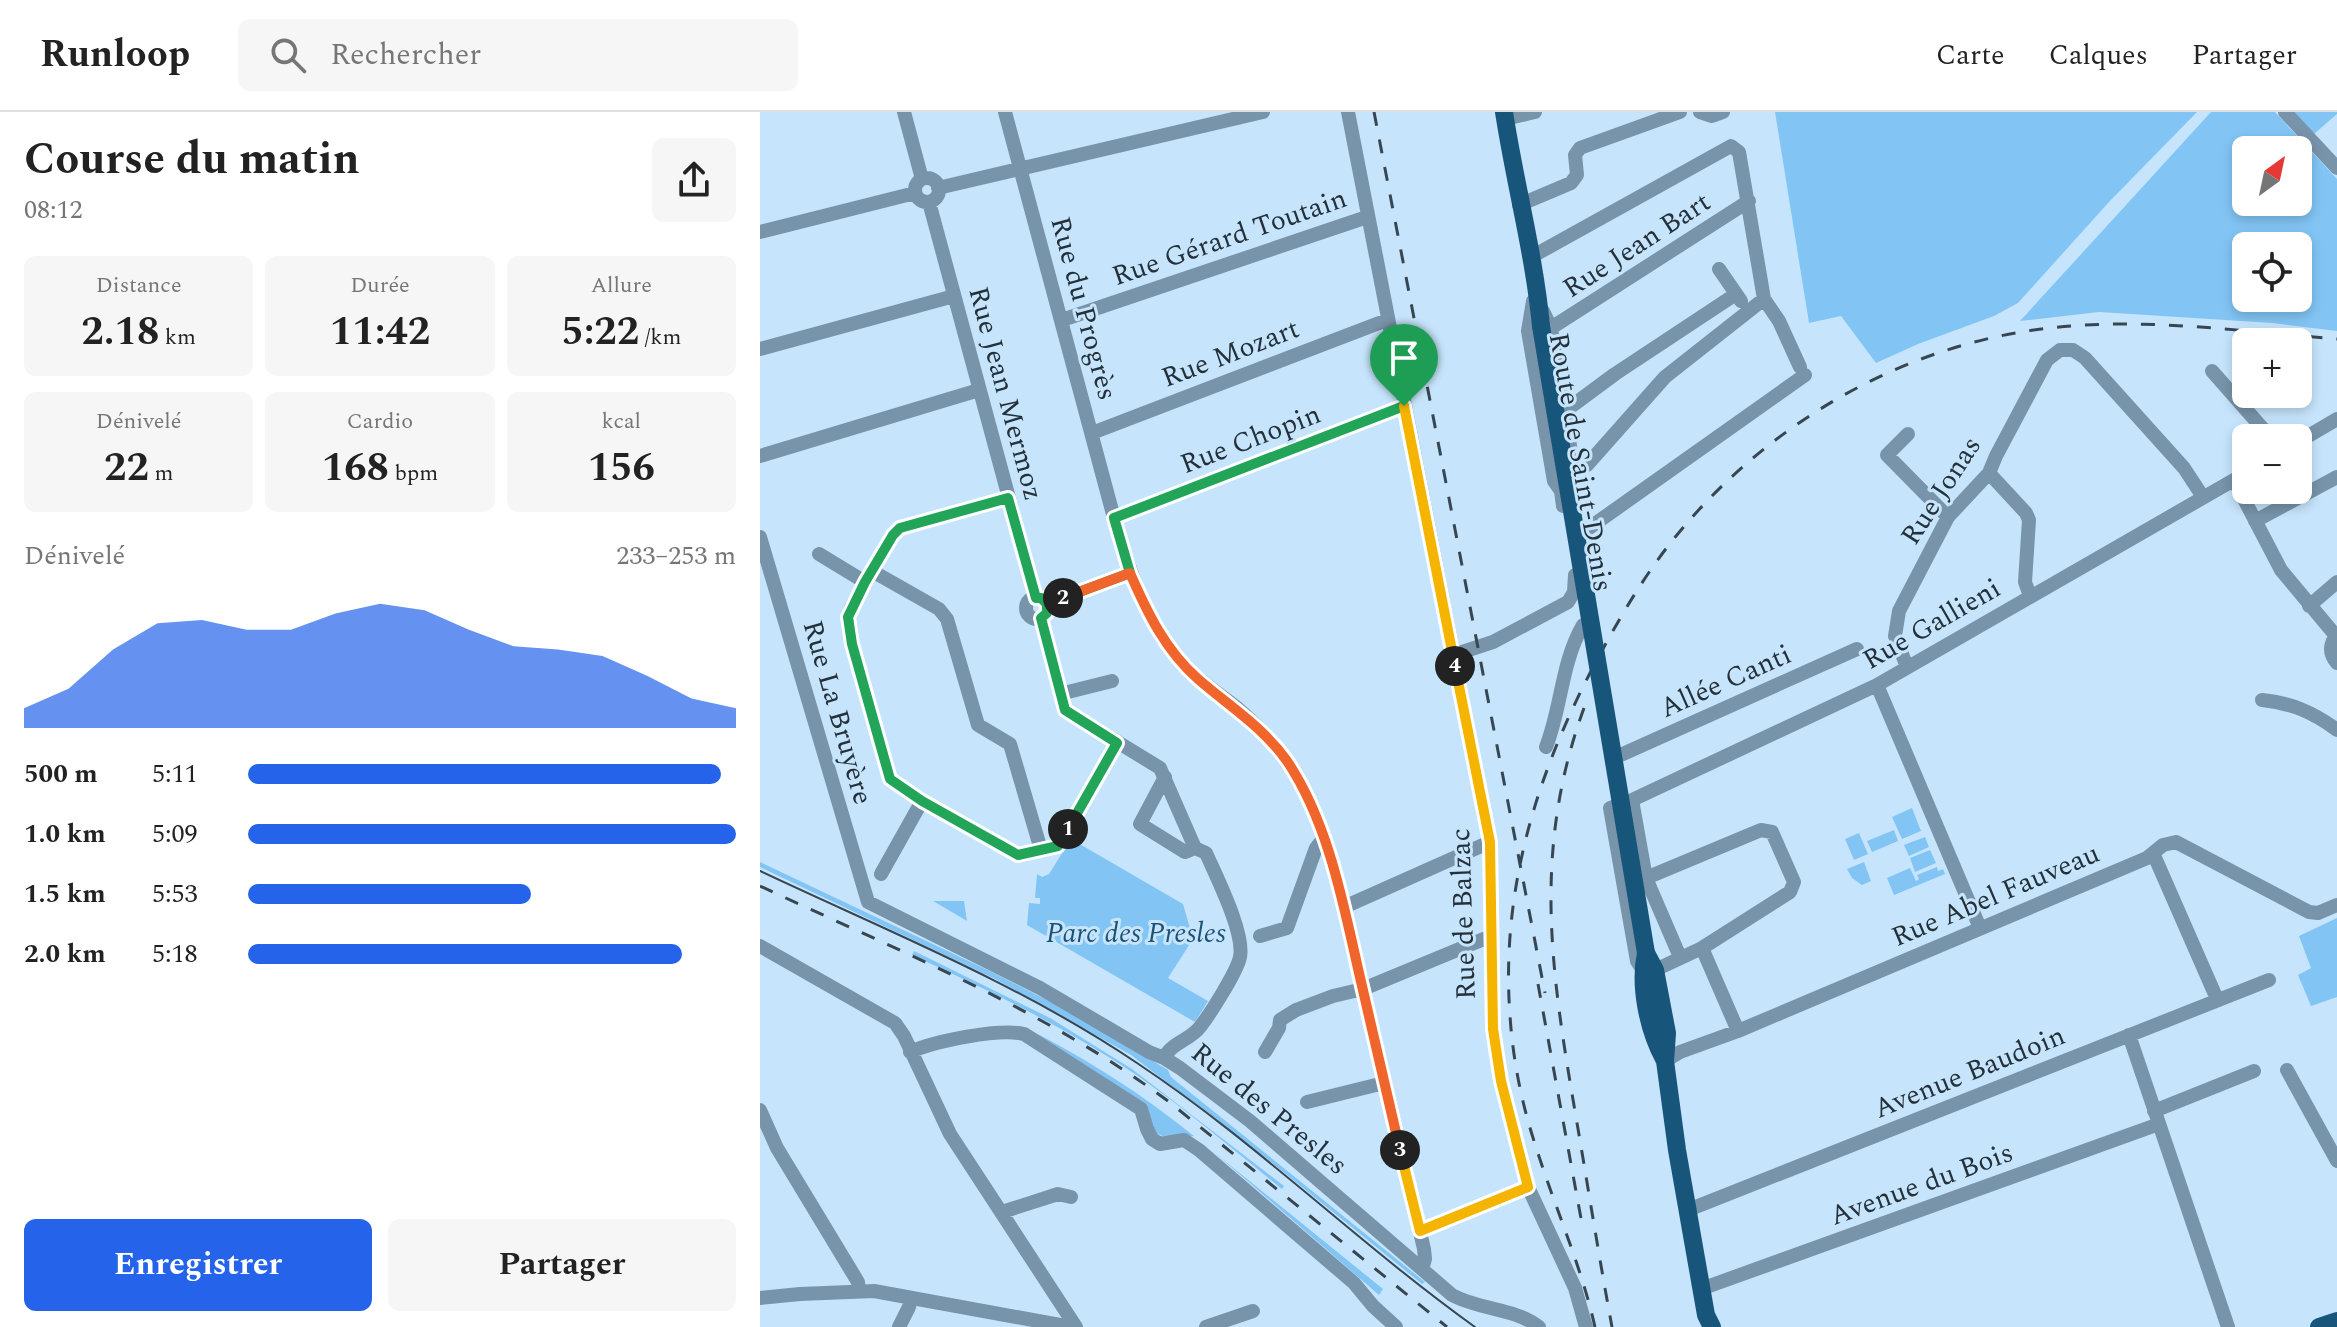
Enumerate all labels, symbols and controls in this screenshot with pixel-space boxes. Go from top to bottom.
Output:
search box [238,19,798,91]
text: Runloop [40,26,190,84]
text: Rechercher [330,32,481,78]
icon: search [266,33,310,77]
text: Carte [1936,34,2005,77]
text: Calques [2049,34,2148,77]
text: Partager [2192,34,2297,77]
text: Course du matin [24,126,360,193]
north arrow [2232,136,2312,216]
map controls [2232,136,2312,504]
button: share [652,138,736,222]
street label: Rue Gérard Toutain [1106,177,1353,298]
street label: Rue Jean Bart [1554,181,1719,309]
text: 08:12 [24,190,83,230]
street label: Rue du Progrès [1038,212,1129,405]
button: locate [2232,232,2312,312]
text: Distance [96,269,182,302]
text: Durée [350,269,410,302]
text: Allure [591,269,652,302]
street label: Rue Jean Mermoz [956,282,1055,505]
text: 2.18 [81,302,159,363]
text: 11:42 [330,302,430,363]
text: 5:22 [561,302,639,363]
street label: Rue Mozart [1155,307,1306,399]
text: km [159,321,196,354]
text: /km [639,321,681,354]
pin [1370,324,1438,406]
button: + [2232,328,2312,408]
street label: Route de Saint-Denis [1537,329,1624,595]
icon: arrive [1382,336,1426,380]
street label: Rue Chopin [1174,393,1327,486]
text: Dénivelé [96,405,181,438]
text: Cardio [347,405,413,438]
text: kcal [602,405,641,438]
button: − [2232,424,2312,504]
street label: Rue Jonas [1890,428,1993,554]
text: 22 [104,438,149,499]
text: 168 [322,438,389,499]
text: 156 [588,438,655,499]
text: m [149,457,173,490]
text: bpm [389,457,438,490]
text: Dénivelé [24,536,125,576]
text: 233–253 m [616,536,736,576]
street label: Rue Gallieni [1855,567,2009,681]
pin: 2 [1043,578,1083,618]
text: 2 [1057,581,1069,614]
street label: Rue La Bruyère [791,615,884,810]
street label: Allée Canti [1653,633,1798,730]
pin: 4 [1435,646,1475,686]
text: 4 [1449,649,1461,682]
text: 500 m [24,754,98,794]
text: 5:11 [152,754,198,794]
pin: 1 [1048,809,1088,849]
text: 1 [1062,812,1074,845]
text: 1.0 km [24,814,106,854]
text: 5:09 [152,814,198,854]
street label: Rue de Balzac [1439,827,1488,1001]
street label: Rue Abel Fauveau [1885,832,2106,959]
text: 1.5 km [24,874,106,914]
text: 5:53 [152,874,198,914]
park label: Parc des Presles [1046,912,1226,955]
text: 2.0 km [24,934,106,974]
text: 5:18 [152,934,198,974]
street label: Avenue Baudoin [1867,1014,2072,1130]
street label: Rue des Presles [1181,1032,1357,1186]
pin: 3 [1380,1130,1420,1170]
street label: Avenue du Bois [1824,1131,2019,1238]
text: 3 [1394,1133,1406,1166]
button: Enregistrer [24,1219,372,1311]
button: Partager [388,1219,736,1311]

